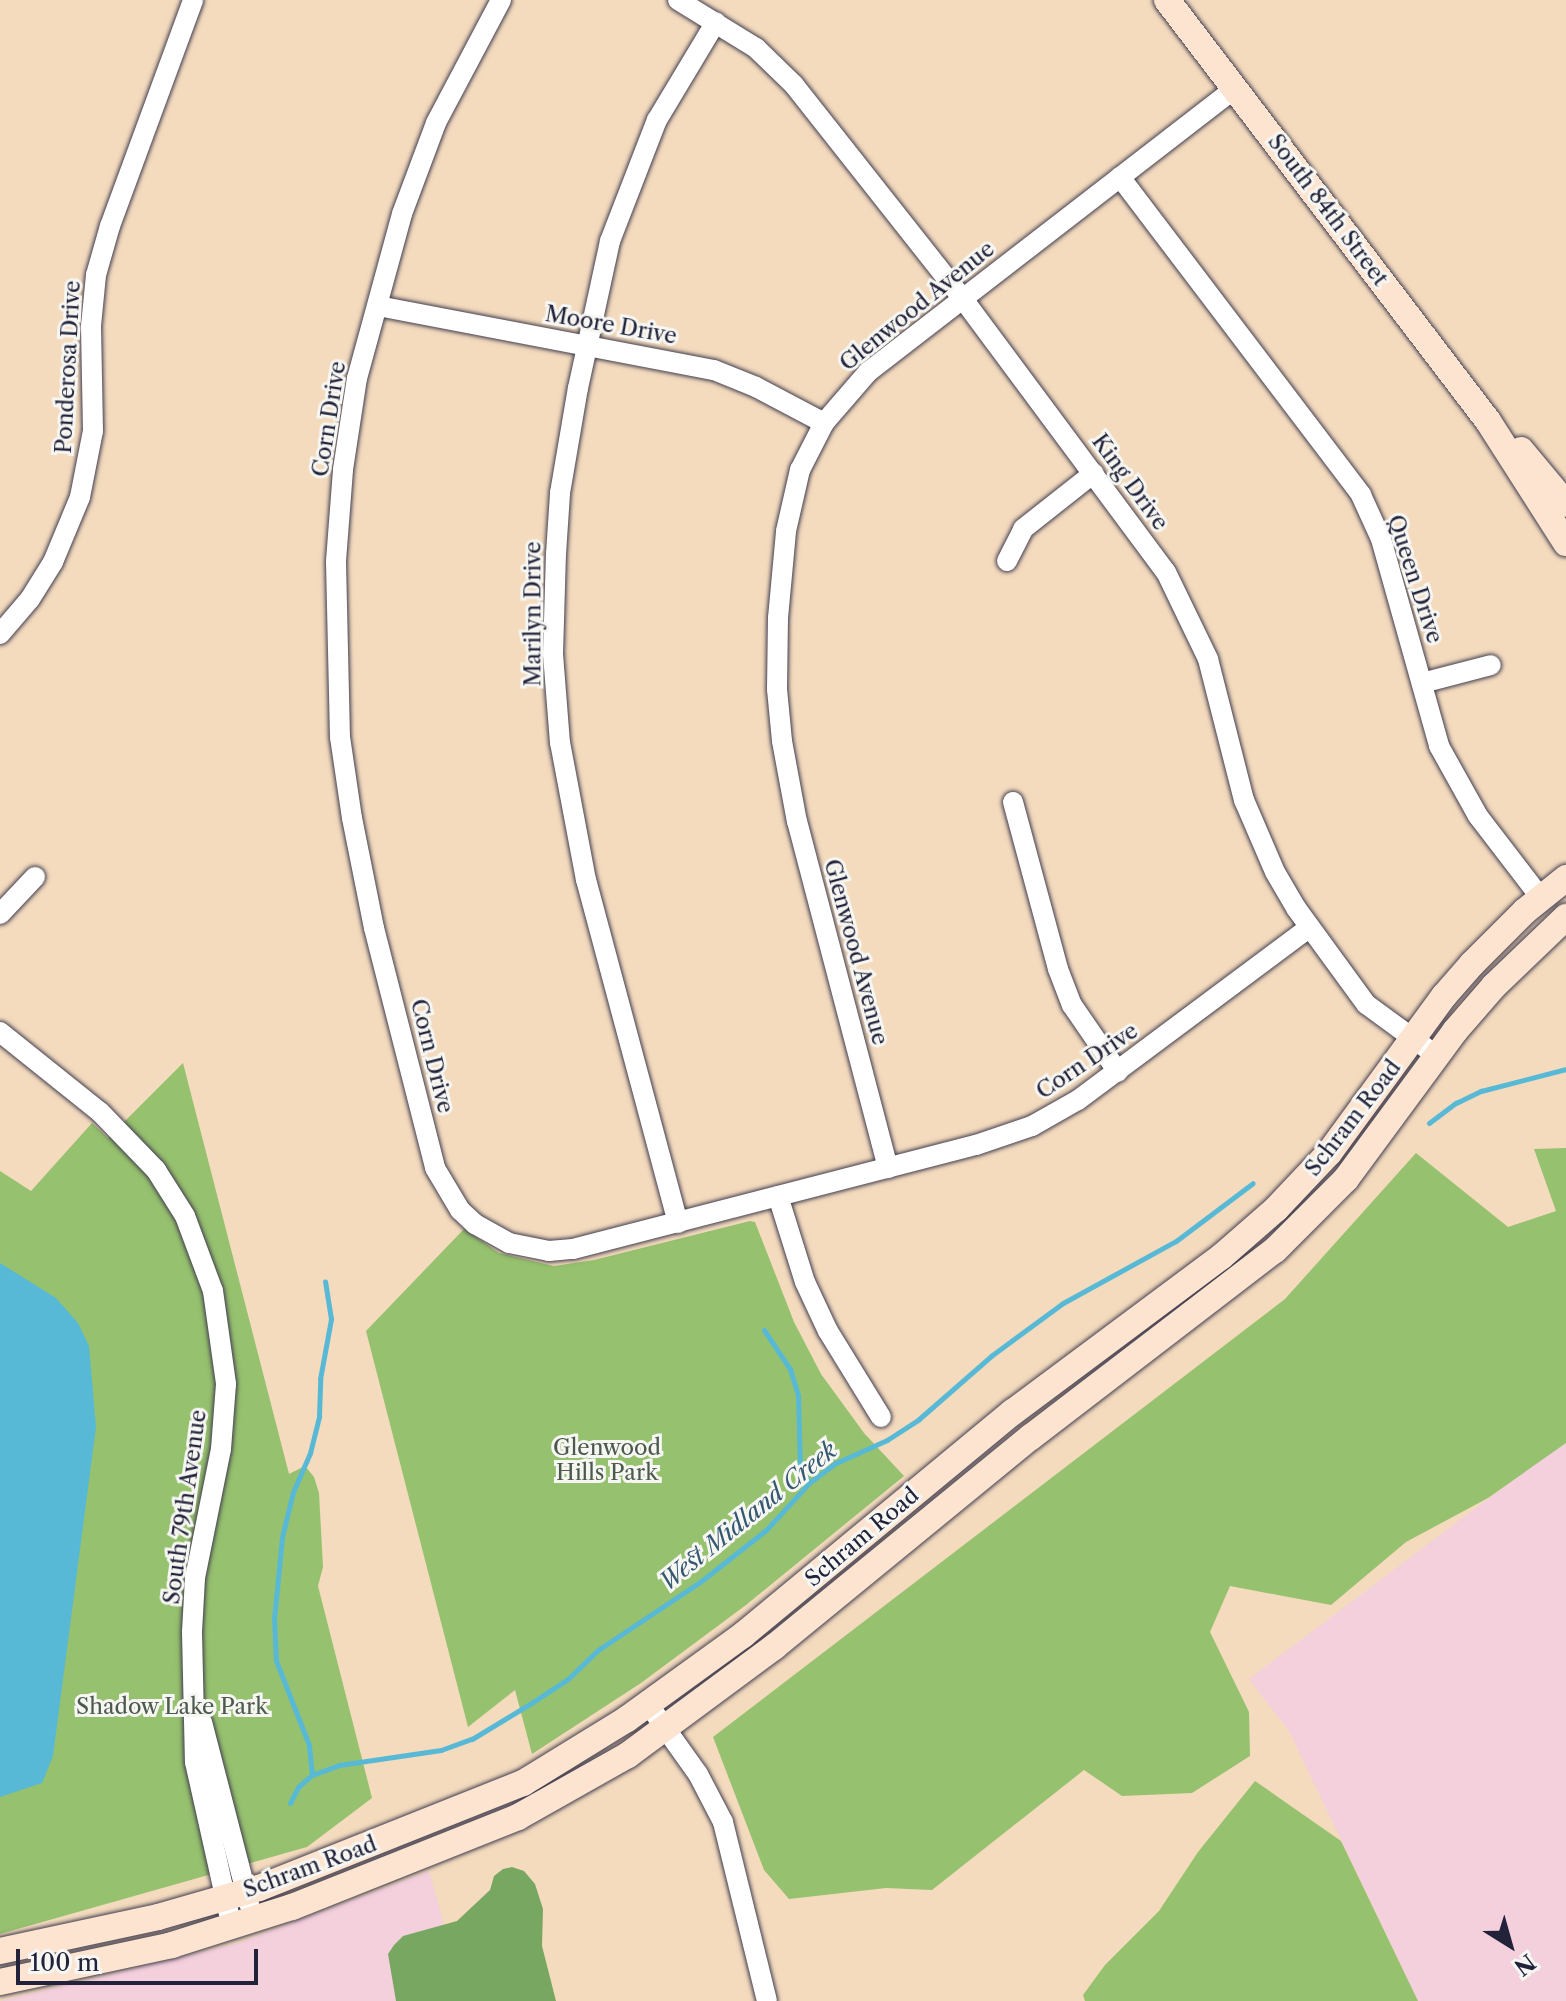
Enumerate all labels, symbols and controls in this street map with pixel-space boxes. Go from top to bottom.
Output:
street label: South 84th Street [1262,129,1394,291]
street label: Glenwood Avenue [834,235,1000,377]
street label: Ponderosa Drive [50,280,86,454]
street label: Moore Drive [543,300,679,350]
street label: Corn Drive [307,359,351,479]
street label: King Drive [1086,429,1174,535]
street label: Queen Drive [1382,512,1448,646]
street label: Marilyn Drive [520,541,546,687]
street label: Glenwood Avenue [818,856,894,1048]
street label: Corn Drive [405,996,459,1116]
street label: Corn Drive [1031,1017,1143,1105]
street label: Schram Road [1299,1055,1407,1181]
street label: South 79th Avenue [158,1408,212,1606]
park label: Glenwood Hills Park [553,1434,661,1486]
water label: West Midland Creek [653,1435,843,1597]
street label: Schram Road [800,1482,924,1592]
park label: Shadow Lake Park [76,1694,268,1720]
street label: Schram Road [240,1831,380,1903]
north arrow [1470,1905,1550,1985]
scale bar [20,1933,262,1983]
text: 100 m [30,1948,99,1977]
text: N [1509,1948,1541,1981]

